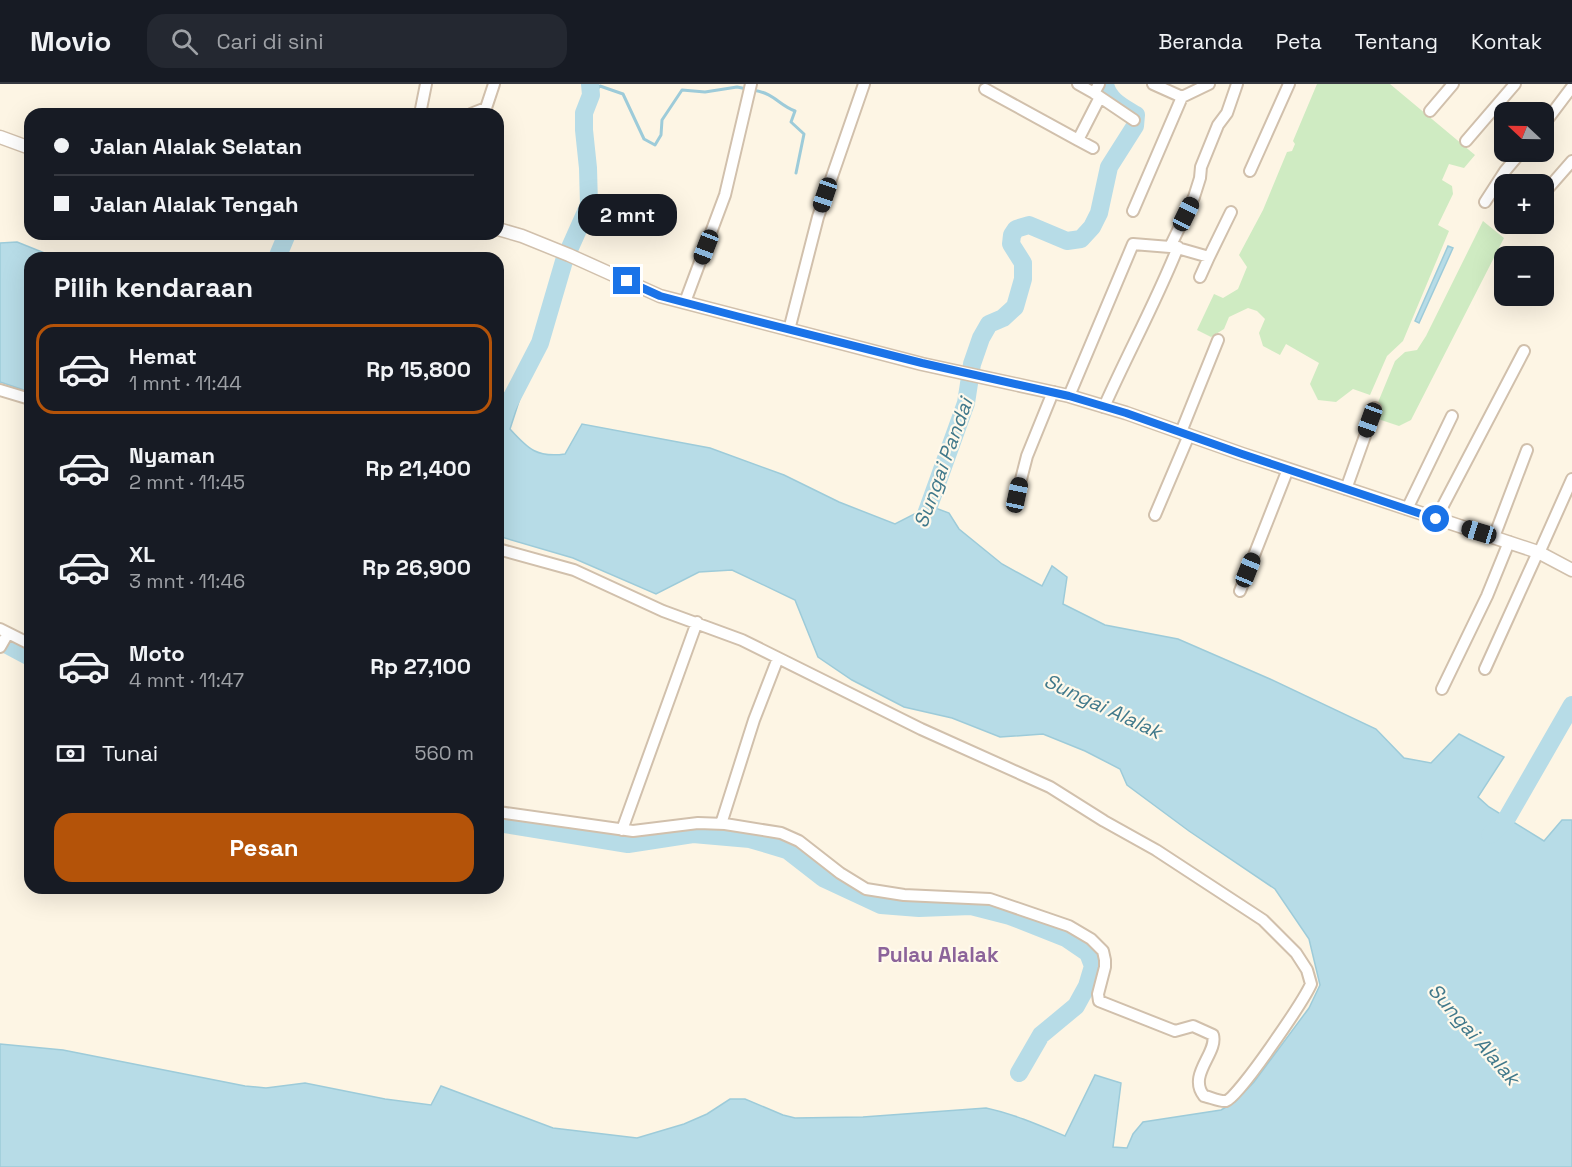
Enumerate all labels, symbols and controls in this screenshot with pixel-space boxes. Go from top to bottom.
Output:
search box [147,14,567,68]
text: Movio [30,23,111,59]
icon: search [168,25,201,58]
text: Cari di sini [216,27,324,55]
text: Beranda [1158,28,1243,55]
text: Peta [1276,28,1322,55]
text: Tentang [1355,28,1438,55]
text: Kontak [1471,28,1542,55]
north arrow [1494,102,1554,162]
map controls [1494,102,1554,306]
text: Jalan Alalak Selatan [90,132,302,160]
button: + [1494,174,1554,234]
car [811,175,839,215]
text: Jalan Alalak Tengah [90,190,299,218]
callout: 2 mnt [578,194,676,236]
car [1170,194,1202,234]
text: 2 mnt [600,202,655,228]
car [691,227,721,267]
button: − [1494,246,1554,306]
route end [613,267,640,294]
text: Pilih kendaraan [54,270,253,305]
icon: car [57,342,111,396]
text: Hemat [129,342,197,370]
text: Rp 15,800 [366,355,471,383]
text: 1 mnt · 11:44 [129,370,242,396]
water label: Sungai Pandai [908,393,979,531]
car [1355,400,1385,440]
icon: car [57,441,111,495]
text: Nyaman [129,441,215,469]
text: Rp 21,400 [365,454,471,482]
text: 2 mnt · 11:45 [129,469,245,495]
car [1004,476,1030,514]
route start [1422,505,1449,532]
car [1459,518,1499,546]
icon: car [57,540,111,594]
text: XL [129,540,155,568]
car [1233,550,1263,590]
text: Rp 26,900 [362,553,471,581]
text: 3 mnt · 11:46 [129,568,245,594]
icon: car [57,639,111,693]
text: Moto [129,639,185,667]
text: Rp 27,100 [370,652,471,680]
text: 4 mnt · 11:47 [129,667,244,693]
water label: Sungai Alalak [1040,667,1168,746]
icon: cash [54,737,87,770]
text: Tunai [102,739,158,767]
text: 560 m [415,740,474,766]
button: Pesan [54,813,474,882]
district label: Pulau Alalak [877,941,999,968]
water label: Sungai Alalak [1423,978,1527,1092]

